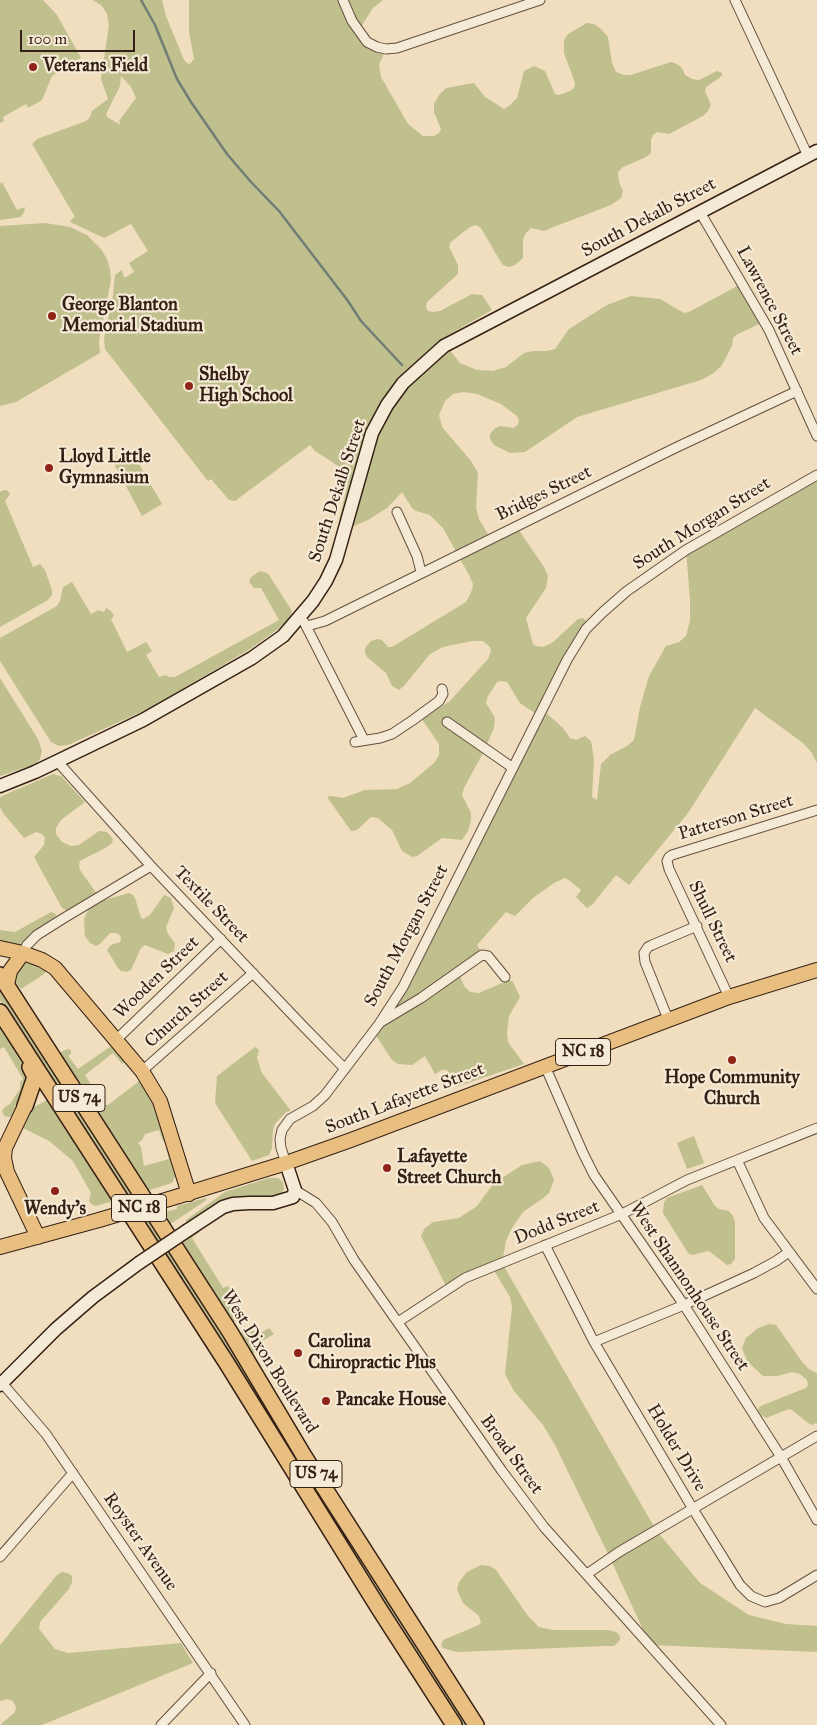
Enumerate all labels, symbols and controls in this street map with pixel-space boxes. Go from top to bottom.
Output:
scale bar [22,20,138,52]
text: 100 m [28,30,67,48]
place label: Veterans Field [43,56,148,78]
marker: Veterans Field [27,61,39,73]
street label: South Dekalb Street [578,173,720,263]
street label: Lawrence Street [731,243,807,359]
place label: George Blanton Memorial Stadium [62,295,203,338]
marker: George Blanton Memorial Stadium [46,310,58,322]
place label: Shelby High School [199,365,293,408]
marker: Shelby High School [183,380,195,392]
street label: South Dekalb Street [305,417,371,565]
place label: Lloyd Little Gymnasium [59,447,151,489]
marker: Lloyd Little Gymnasium [43,462,55,474]
street label: Bridges Street [493,462,595,526]
street label: South Morgan Street [629,473,775,575]
street label: Patterson Street [676,790,796,846]
street label: South Morgan Street [360,861,454,1011]
street label: Textile Street [169,862,253,948]
street label: Shull Street [683,878,741,966]
street label: Wooden Street [110,932,204,1024]
street label: Church Street [141,967,233,1053]
road number: NC 18 [556,1038,610,1066]
marker: Hope Community Church [726,1054,738,1066]
street label: South Lafayette Street [323,1059,487,1139]
place label: Hope Community Church [664,1068,800,1110]
road number: US 74 [53,1084,105,1112]
place label: Lafayette Street Church [397,1147,502,1190]
marker: Lafayette Street Church [381,1162,393,1174]
marker: Wendy's [49,1185,61,1197]
road number: NC 18 [112,1194,166,1222]
street label: Dodd Street [511,1196,603,1250]
place label: Wendy's [24,1199,86,1221]
street label: West Shannonhouse Street [625,1199,753,1375]
street label: West Dixon Boulevard [216,1286,322,1438]
place label: Carolina Chiropractic Plus [308,1332,436,1375]
marker: Carolina Chiropractic Plus [292,1347,304,1359]
place label: Pancake House [336,1390,446,1412]
marker: Pancake House [320,1395,332,1407]
street label: Holder Drive [641,1400,711,1496]
street label: Broad Street [475,1411,547,1499]
road number: US 74 [290,1460,342,1488]
street label: Royster Avenue [98,1489,182,1595]

